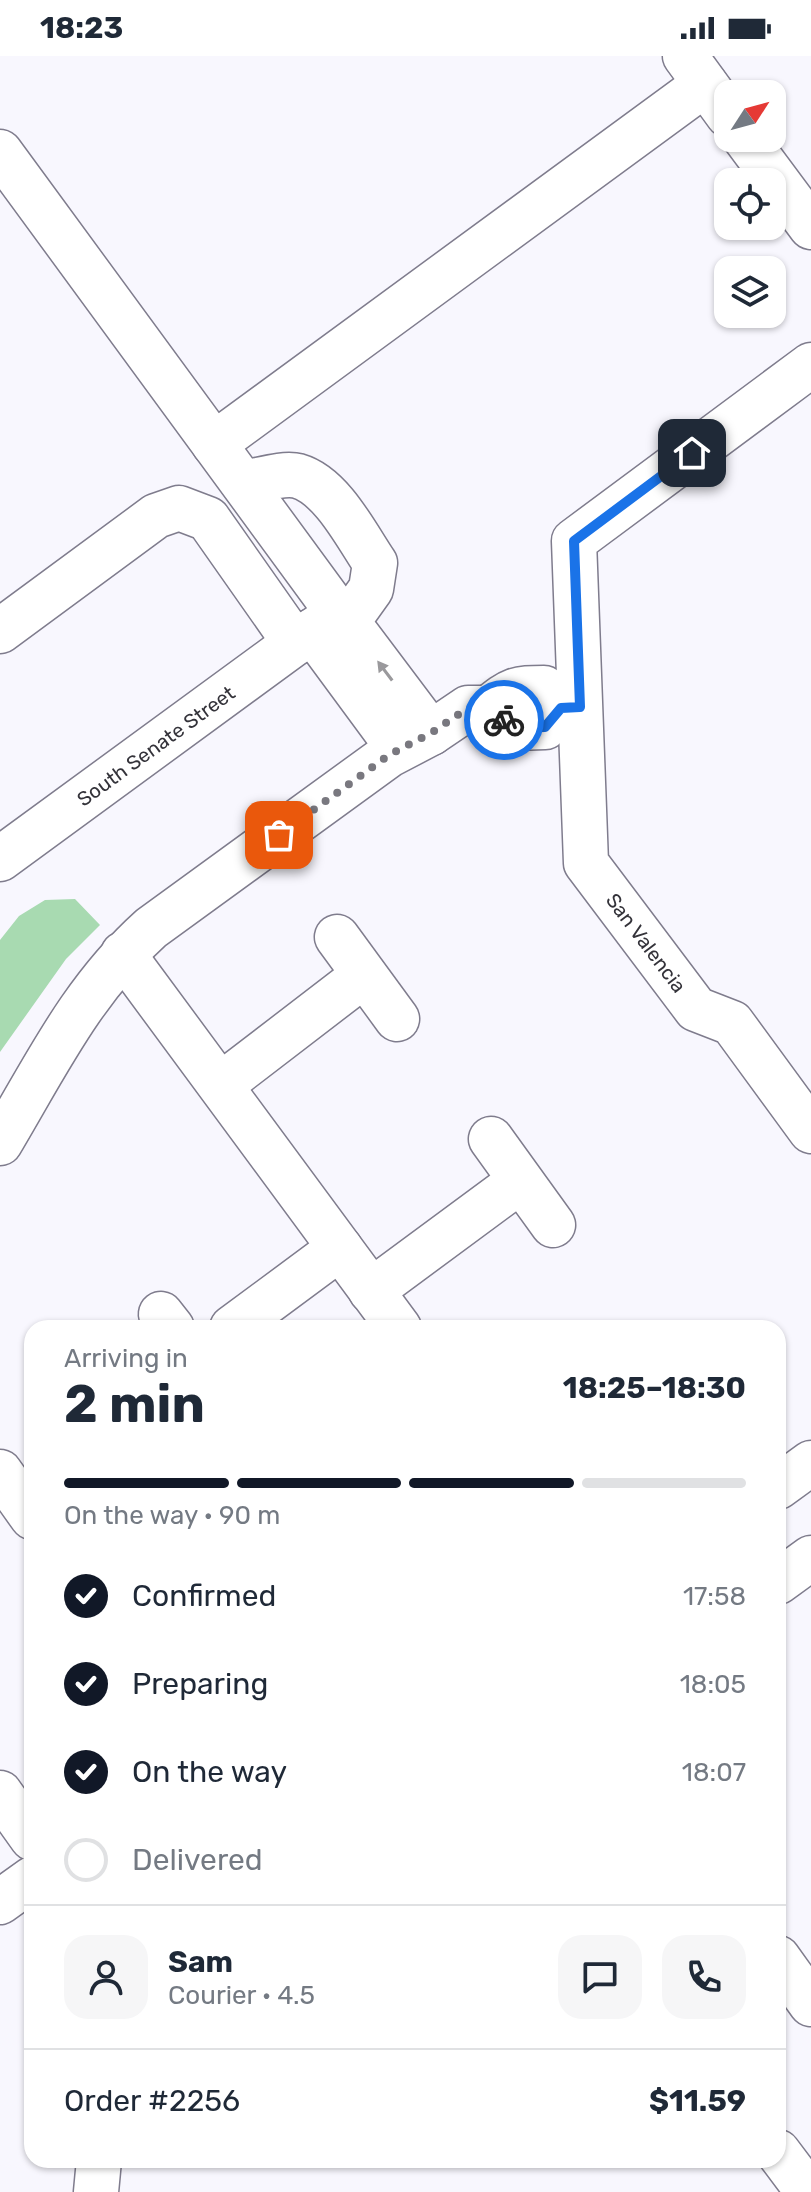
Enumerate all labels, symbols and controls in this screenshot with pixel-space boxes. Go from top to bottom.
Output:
text: 18:23 [40,10,123,46]
north arrow [714,80,786,152]
map controls [714,80,786,328]
button: locate [714,168,786,240]
button: layers [714,256,786,328]
pin [658,419,726,487]
icon: home [670,431,714,475]
one-way arrow [378,660,393,681]
courier [464,680,544,760]
street label: South Senate Street [72,681,240,811]
icon: bike [482,698,526,742]
pin [245,801,313,869]
icon: bag [257,813,301,857]
street label: San Valencia [601,889,691,997]
text: Arriving in [64,1343,188,1374]
text: 18:25–18:30 [563,1370,746,1406]
text: 2 min [64,1373,205,1435]
text: On the way · 90 m [64,1500,280,1531]
icon: check [64,1574,108,1618]
text: Confirmed [132,1578,276,1614]
text: 17:58 [683,1581,746,1612]
icon: check [64,1662,108,1706]
text: Preparing [132,1666,268,1702]
text: 18:05 [680,1669,746,1700]
icon: check [64,1750,108,1794]
text: On the way [132,1754,287,1790]
text: 18:07 [682,1757,746,1788]
text: Delivered [132,1842,263,1878]
button: person [64,1935,148,2019]
button: chat [558,1935,642,2019]
button: phone [662,1935,746,2019]
text: Sam [168,1944,233,1980]
text: Courier · 4.5 [168,1980,315,2011]
text: Order #2256 [64,2083,240,2119]
text: $11.59 [649,2083,746,2119]

